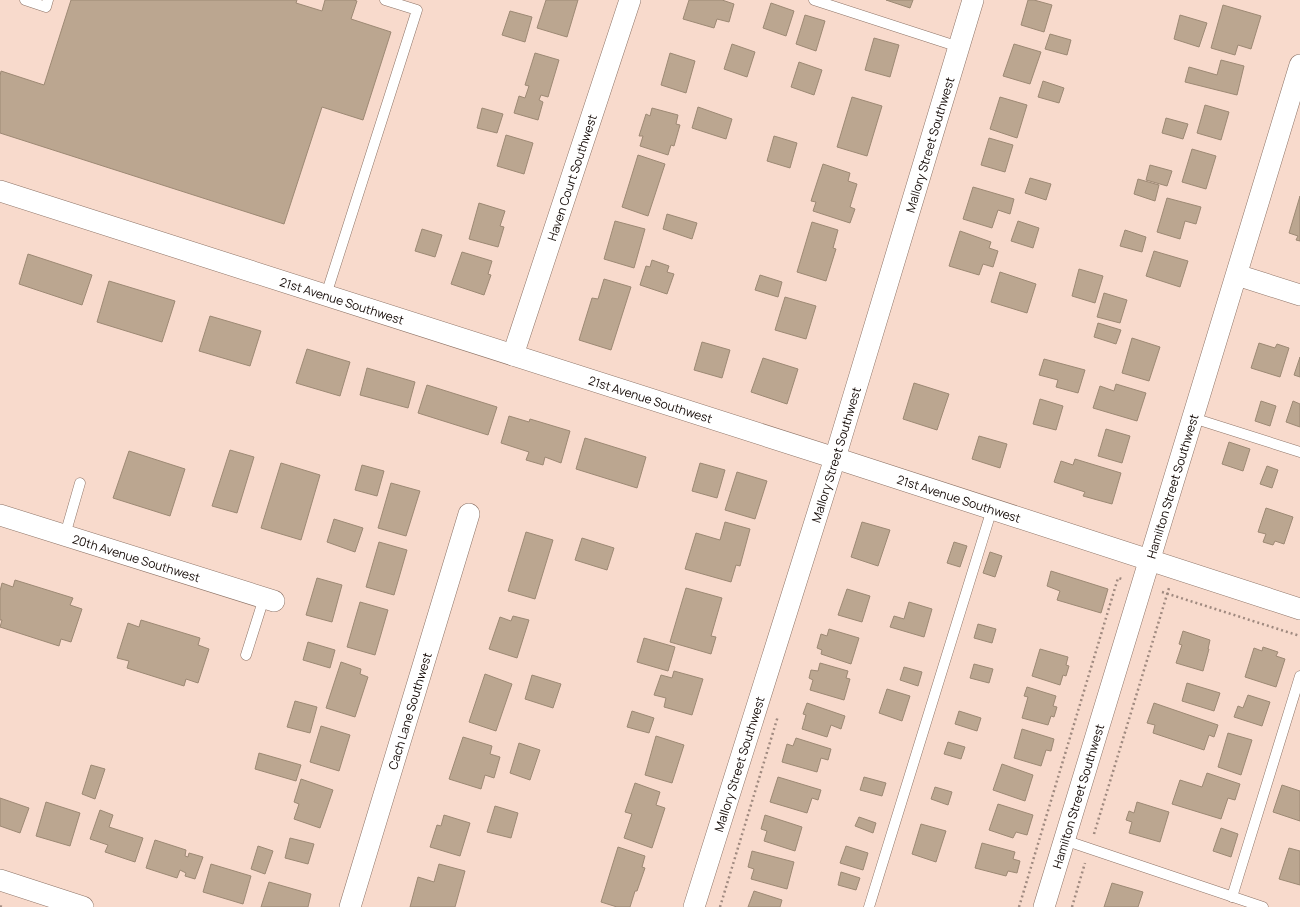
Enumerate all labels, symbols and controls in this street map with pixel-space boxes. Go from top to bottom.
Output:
street label: Mallory Street Southwest [901,74,958,214]
street label: Haven Court Southwest [543,112,600,243]
street label: 21st Avenue Southwest [278,273,406,328]
street label: 21st Avenue Southwest [586,371,715,427]
street label: Mallory Street Southwest [807,385,864,525]
street label: Hamilton Street Southwest [1142,411,1202,560]
street label: 21st Avenue Southwest [895,470,1023,526]
street label: 20th Avenue Southwest [71,530,203,586]
street label: Cach Lane Southwest [384,650,435,771]
street label: Mallory Street Southwest [710,694,768,834]
street label: Hamilton Street Southwest [1048,721,1108,870]

